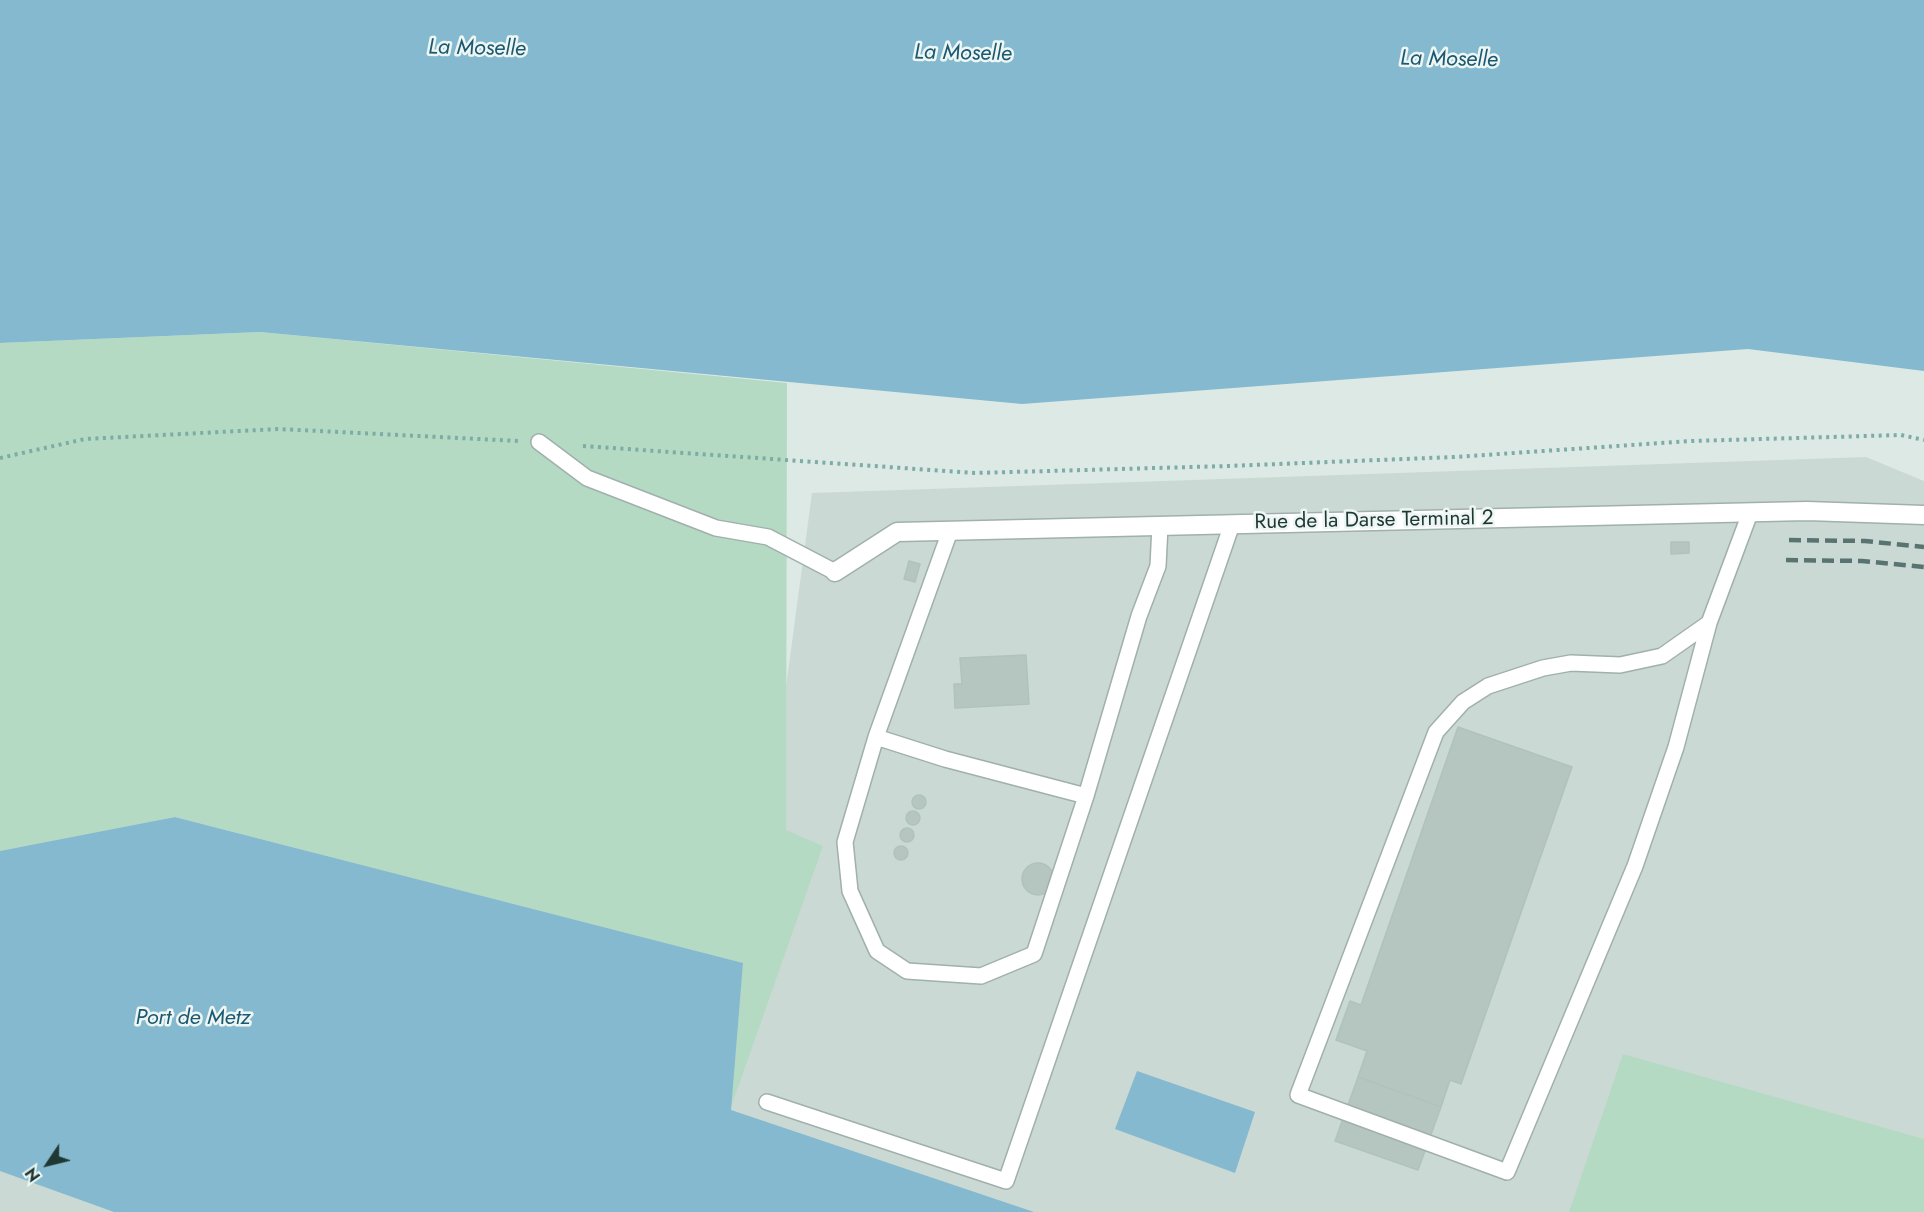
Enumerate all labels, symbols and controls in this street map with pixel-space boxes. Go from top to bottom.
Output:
water label: La Moselle [428,35,526,63]
water label: La Moselle [914,40,1012,68]
water label: La Moselle [1400,46,1498,74]
street label: Rue de la Darse Terminal 2 [1254,506,1494,536]
water label: Port de Metz [136,1006,250,1032]
north arrow [18,1134,78,1194]
text: N [20,1163,46,1186]

